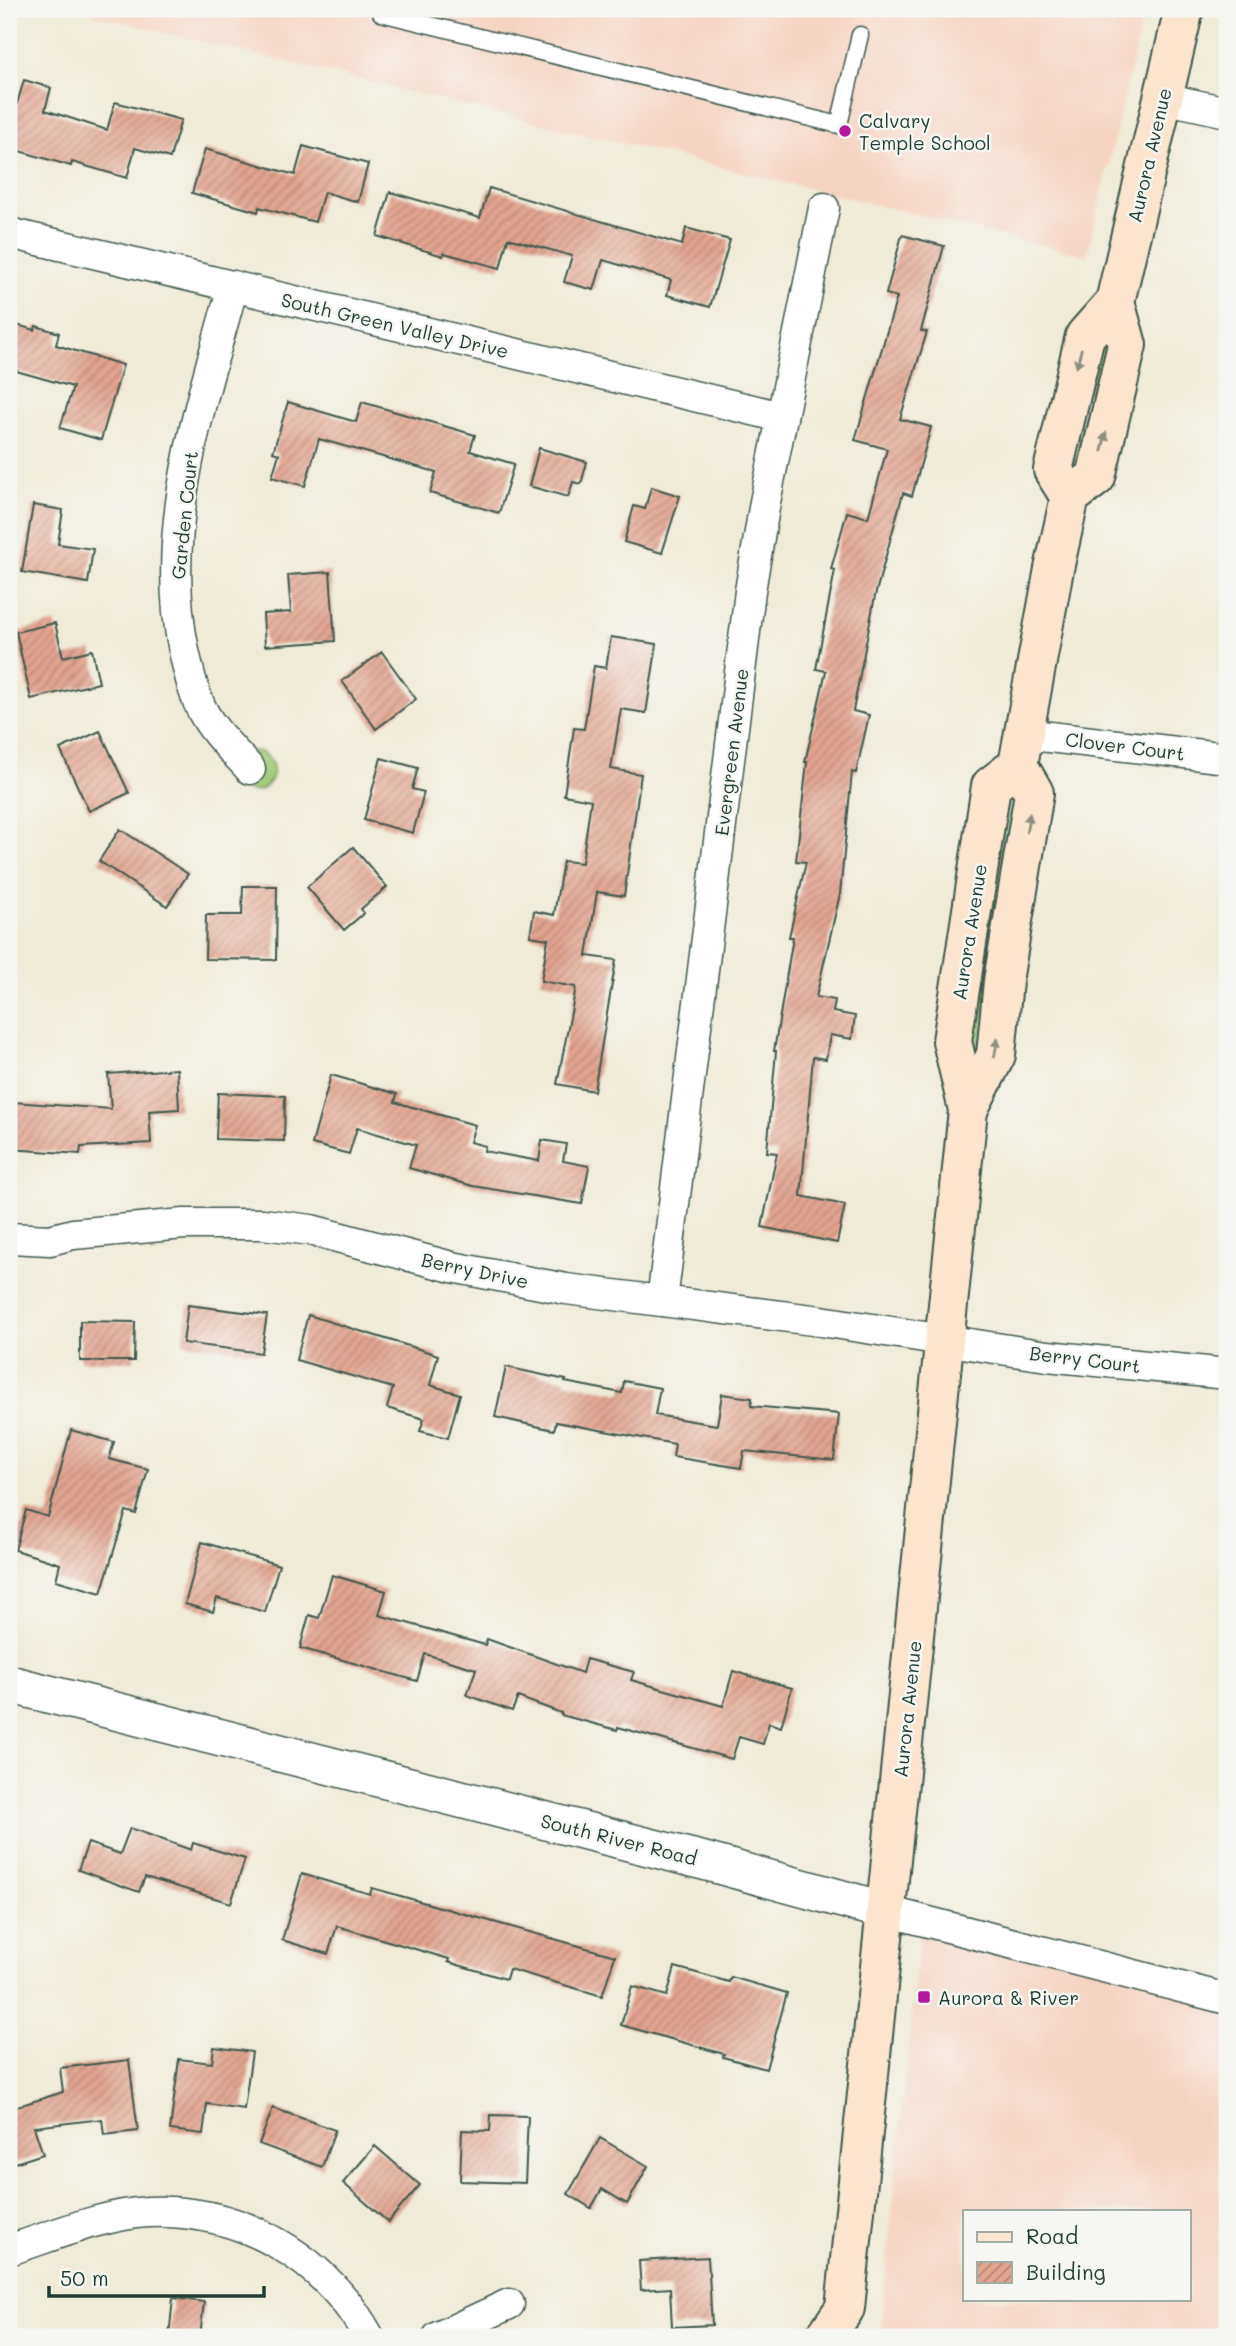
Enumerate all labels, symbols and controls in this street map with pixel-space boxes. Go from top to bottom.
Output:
street label: Aurora Avenue [1121,85,1177,225]
place label: Calvary Temple School [859,108,991,155]
marker: Calvary Temple School [837,123,853,139]
street label: South Green Valley Drive [279,287,511,363]
one-way arrow [1074,348,1085,370]
one-way arrow [1099,431,1110,453]
street label: Garden Court [165,450,203,580]
street label: Evergreen Avenue [708,667,754,837]
street label: Clover Court [1064,726,1186,766]
one-way arrow [1023,812,1034,834]
street label: Aurora Avenue [946,862,992,1002]
one-way arrow [991,1037,1002,1059]
street label: Berry Drive [419,1246,531,1294]
street label: Berry Court [1028,1340,1142,1378]
street label: Aurora Avenue [887,1639,927,1779]
street label: South River Road [538,1807,700,1871]
place label: Aurora & River [938,1985,1079,2010]
marker: Aurora & River [916,1989,932,2005]
legend [963,2210,1190,2300]
text: Road [1026,2222,1078,2249]
scale bar [49,2255,264,2299]
text: Building [1026,2258,1106,2285]
text: 50 m [60,2264,109,2291]

